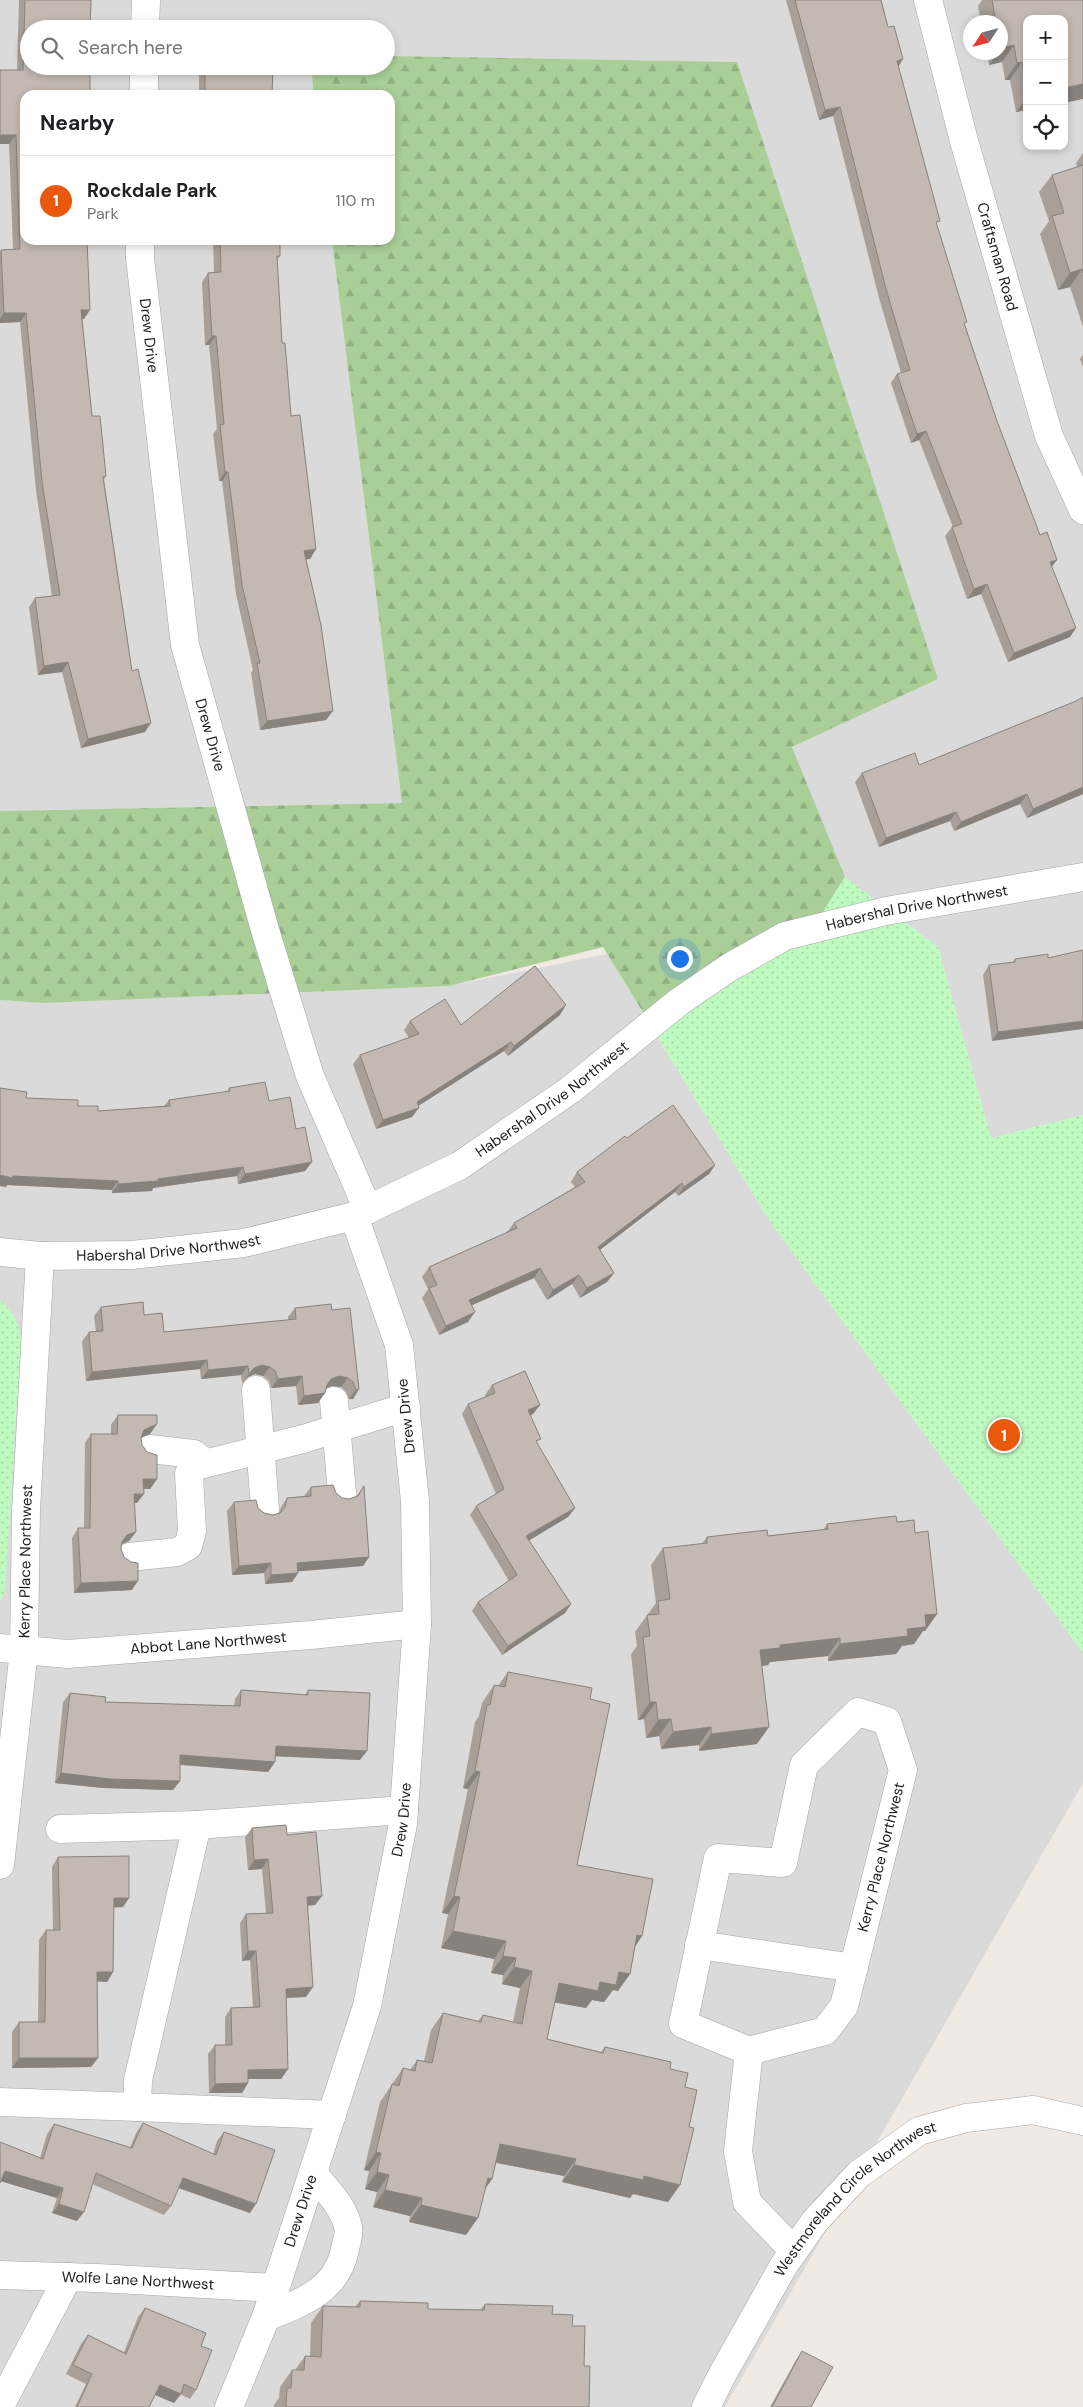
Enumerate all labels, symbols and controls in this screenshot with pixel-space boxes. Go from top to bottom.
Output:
north arrow [963,15,1008,60]
map controls [1023,15,1068,150]
button: + [1023,15,1068,60]
search box [20,20,395,75]
icon: search [38,34,66,62]
text: Search here [78,35,183,60]
button: − [1023,60,1068,105]
button: locate [1023,105,1068,150]
text: Nearby [40,109,114,137]
text: Rockdale Park [87,178,217,203]
text: 1 [53,190,59,211]
text: 110 m [336,190,375,211]
street label: Craftsman Road [972,200,1022,313]
text: Park [87,203,119,224]
street label: Drew Drive [135,297,163,374]
street label: Drew Drive [190,696,230,774]
street label: Habershal Drive Northwest [824,880,1010,936]
your location [667,946,693,972]
street label: Habershal Drive Northwest [471,1036,633,1162]
street label: Habershal Drive Northwest [76,1229,263,1266]
street label: Drew Drive [392,1378,420,1454]
pin: 1 [988,1416,1020,1454]
street label: Kerry Place Northwest [14,1484,37,1638]
street label: Abbot Lane Northwest [129,1627,287,1659]
street label: Kerry Place Northwest [853,1780,909,1934]
street label: Drew Drive [387,1782,416,1859]
street label: Westmoreland Circle Northwest [770,2117,939,2280]
street label: Drew Drive [279,2172,322,2249]
street label: Wolfe Lane Northwest [61,2267,215,2295]

